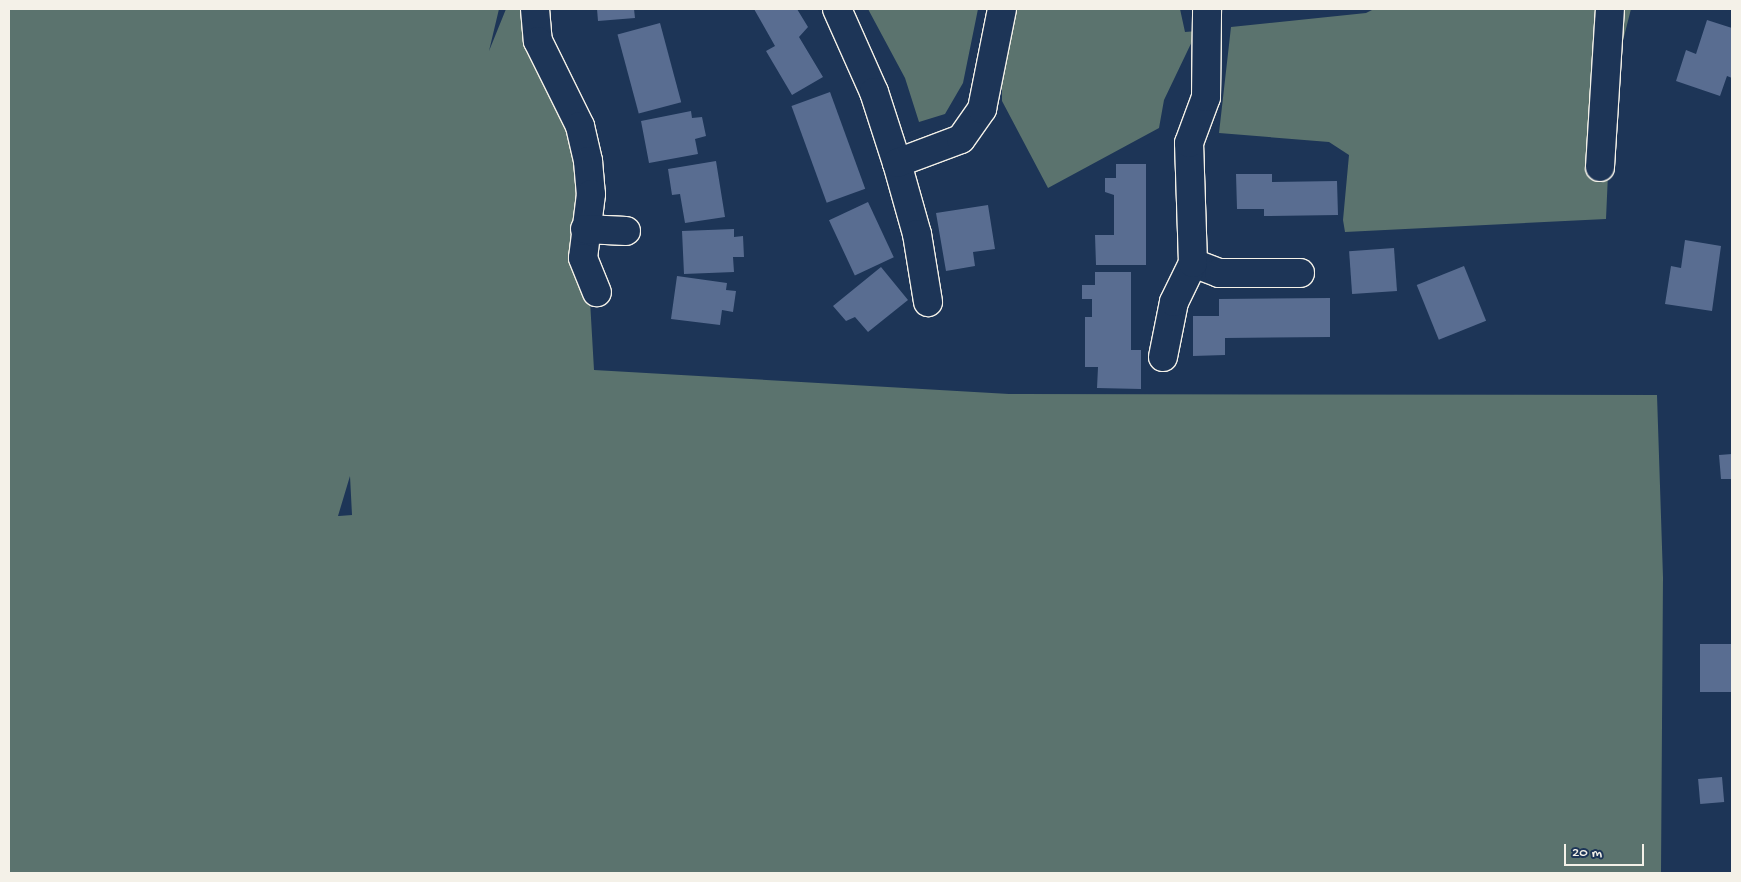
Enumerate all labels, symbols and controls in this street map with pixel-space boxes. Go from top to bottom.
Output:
scale bar [1566,834,1646,866]
text: 20 m [1572,844,1602,862]

